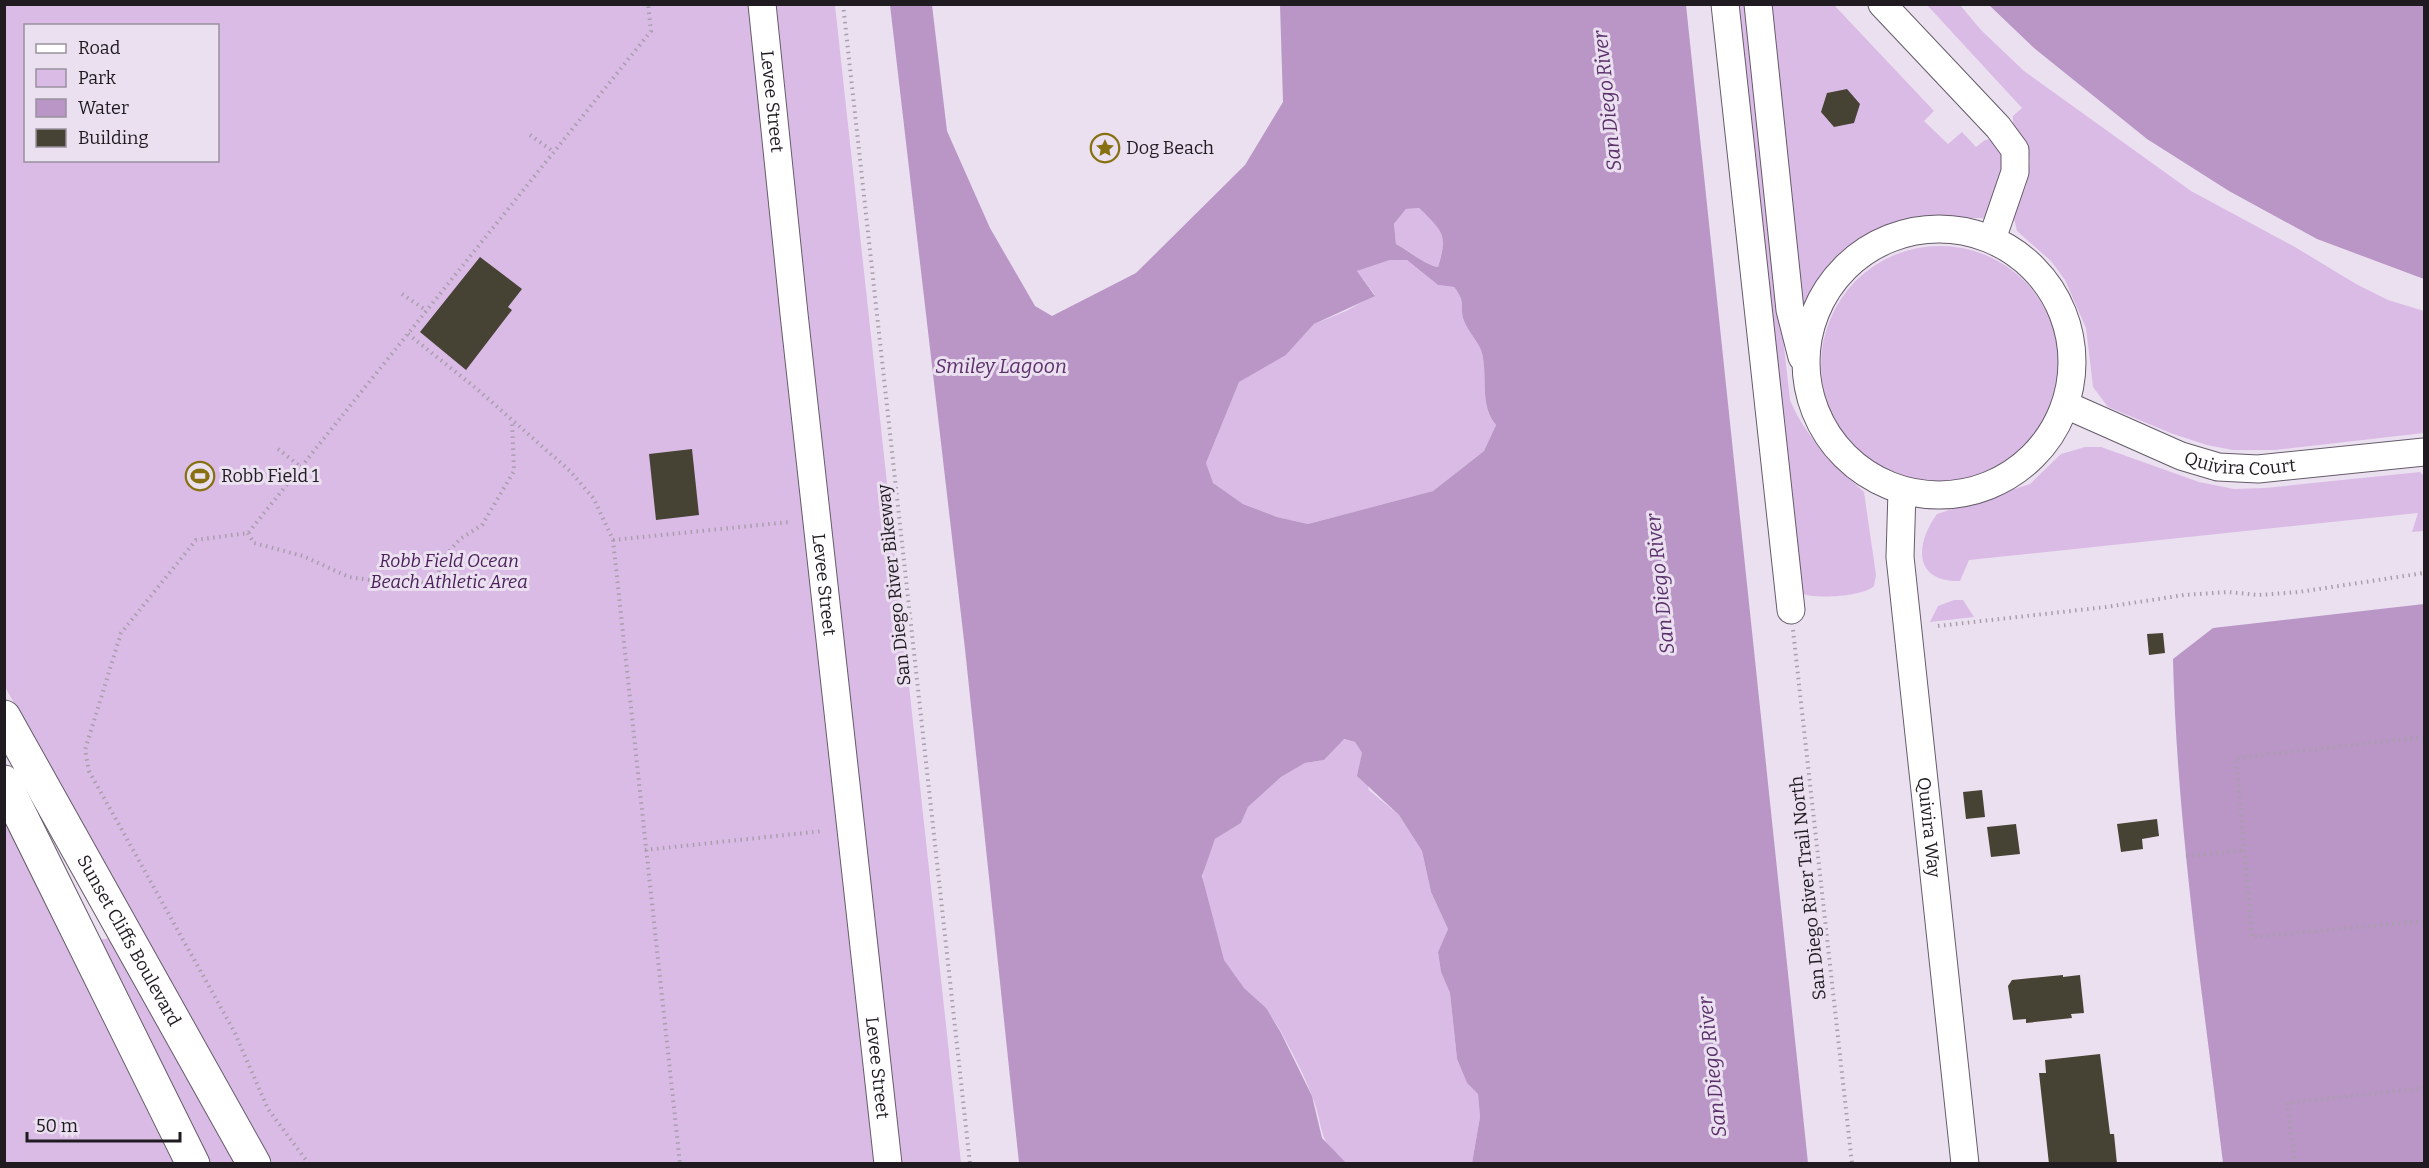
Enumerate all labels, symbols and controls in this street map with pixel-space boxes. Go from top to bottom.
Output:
legend [24,24,219,162]
water label: San Diego River [1588,29,1626,172]
text: Road [78,37,121,59]
street label: Levee Street [756,49,788,154]
text: Park [78,67,117,89]
text: Water [78,97,129,119]
text: Building [78,127,149,149]
place icon: Dog Beach [1089,132,1121,164]
place label: Dog Beach [1126,137,1214,159]
water label: Smiley Lagoon [935,354,1067,378]
street label: Quivira Court [2182,447,2297,480]
sports icon: Robb Field 1 [184,460,216,492]
place label: Robb Field 1 [221,465,320,487]
street label: San Diego River Bikeway [872,483,916,687]
water label: San Diego River [1641,512,1679,655]
street label: Levee Street [807,532,841,637]
park label: Robb Field Ocean Beach Athletic Area [370,550,528,593]
street label: San Diego River Trail North [1785,775,1831,1001]
street label: Quivira Way [1913,776,1945,879]
street label: Sunset Cliffs Boulevard [72,851,186,1030]
water label: San Diego River [1693,995,1731,1138]
street label: Levee Street [861,1016,894,1120]
scale bar [27,1105,180,1143]
text: 50 m [36,1115,78,1137]

